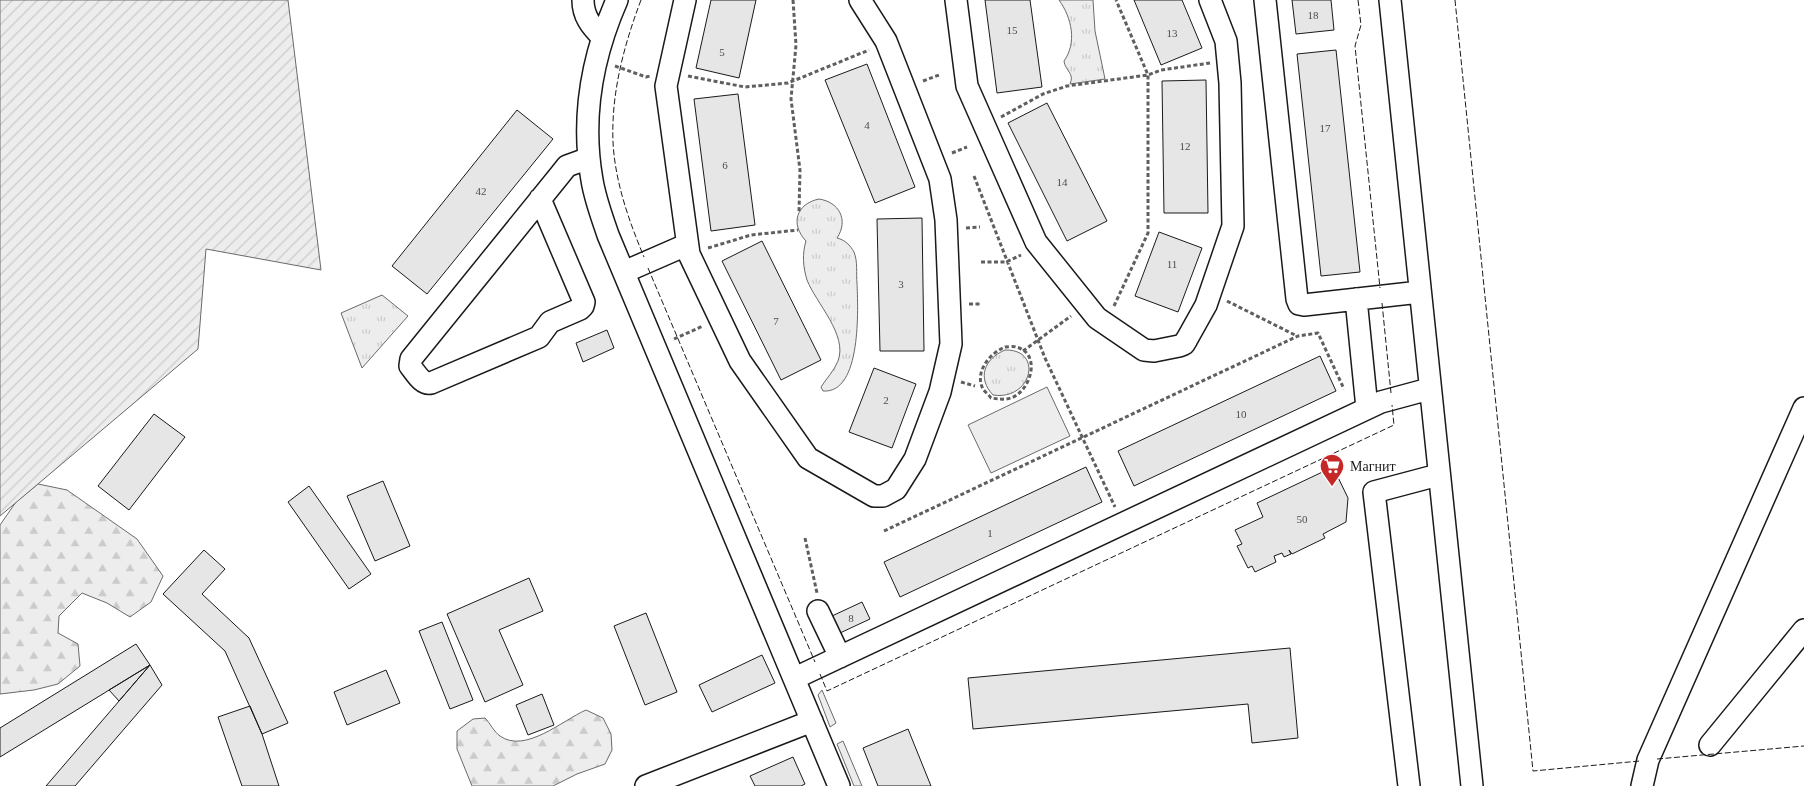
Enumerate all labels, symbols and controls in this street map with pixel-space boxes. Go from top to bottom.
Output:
house number: 18 [1308,9,1319,21]
house number: 15 [1007,24,1018,36]
house number: 13 [1167,27,1178,39]
house number: 5 [719,46,725,58]
house number: 4 [864,119,870,131]
house number: 17 [1320,122,1331,134]
house number: 12 [1180,140,1191,152]
house number: 6 [722,159,728,171]
house number: 14 [1057,176,1068,188]
house number: 42 [476,185,487,197]
house number: 11 [1167,258,1177,270]
house number: 3 [898,278,904,290]
house number: 7 [773,315,779,327]
house number: 2 [883,394,889,406]
house number: 10 [1236,408,1247,420]
supermarket icon: Магнит [1319,453,1345,487]
place label: Магнит [1350,459,1396,474]
house number: 50 [1297,513,1308,525]
house number: 1 [987,527,993,539]
house number: 8 [848,612,854,624]

